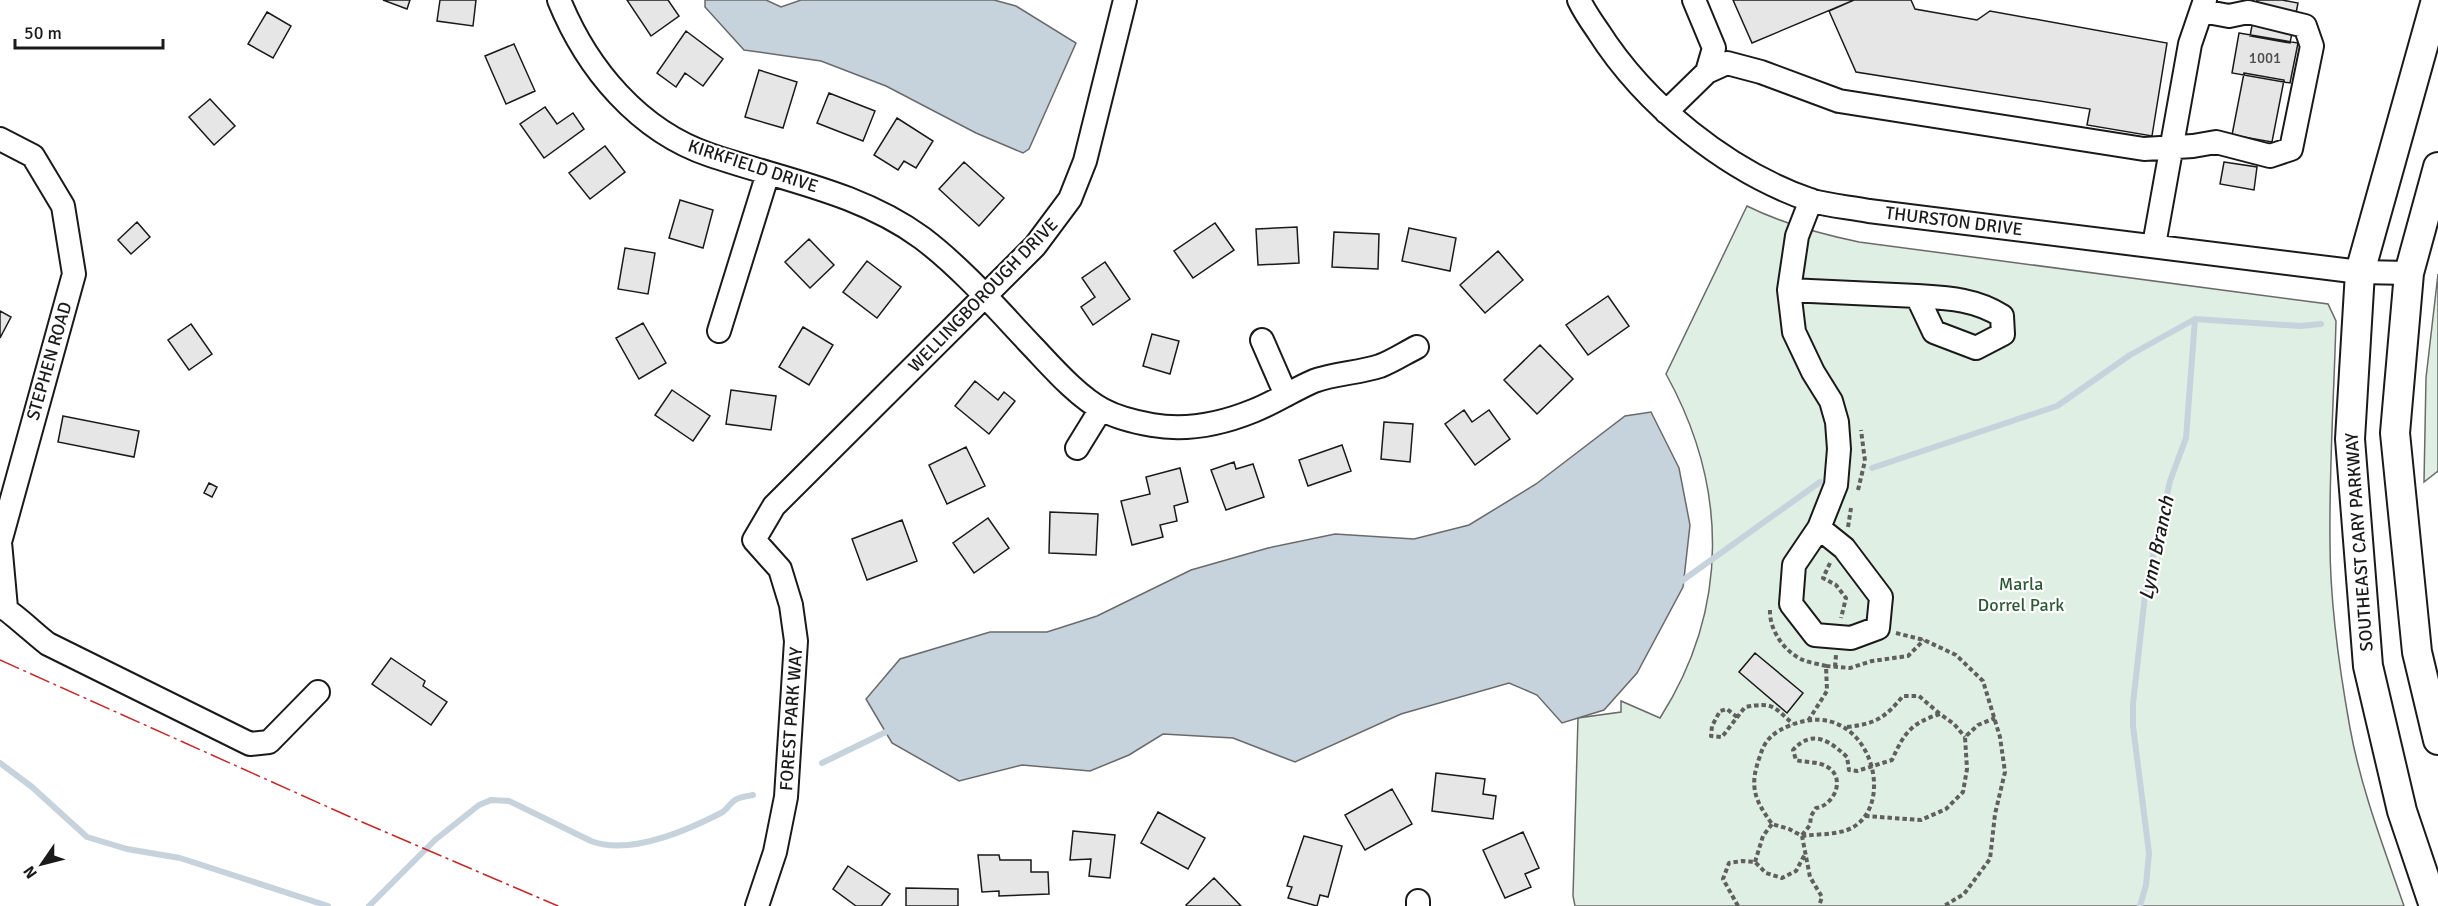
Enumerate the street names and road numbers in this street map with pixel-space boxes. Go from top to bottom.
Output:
street label: KIRKFIELD DRIVE [685,135,821,197]
street label: THURSTON DRIVE [1884,202,2024,240]
street label: WELLINGBOROUGH DRIVE [904,213,1062,377]
street label: STEPHEN ROAD [22,299,76,423]
street label: SOUTHEAST CARY PARKWAY [2340,432,2378,652]
street label: FOREST PARK WAY [775,646,807,792]

